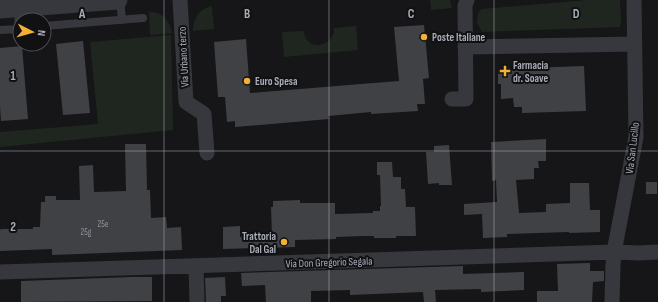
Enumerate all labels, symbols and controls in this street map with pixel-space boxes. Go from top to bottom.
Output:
text: A [78,6,86,22]
text: B [244,6,250,22]
text: C [408,6,415,22]
text: D [573,6,580,22]
north arrow [12,12,52,52]
street label: Via Urbano terzo [175,26,192,88]
text: N [35,29,48,37]
place label: Poste Italiane [432,31,486,44]
marker: Poste Italiane [419,32,429,42]
place label: Farmacia dr. Soave [513,59,549,85]
marker: Farmacia dr. Soave [500,66,510,76]
text: 1 [10,68,16,84]
place label: Euro Spesa [255,75,298,88]
marker: Euro Spesa [242,76,252,86]
street label: Via San Lucillo [623,121,642,175]
text: 2 [10,219,16,235]
house number: 25e [98,219,109,230]
house number: 25g [81,227,92,238]
place label: Trattoria Dal Gal [242,230,276,256]
marker: Trattoria Dal Gal [279,237,289,247]
street label: Via Don Gregorio Segala [285,254,373,271]

